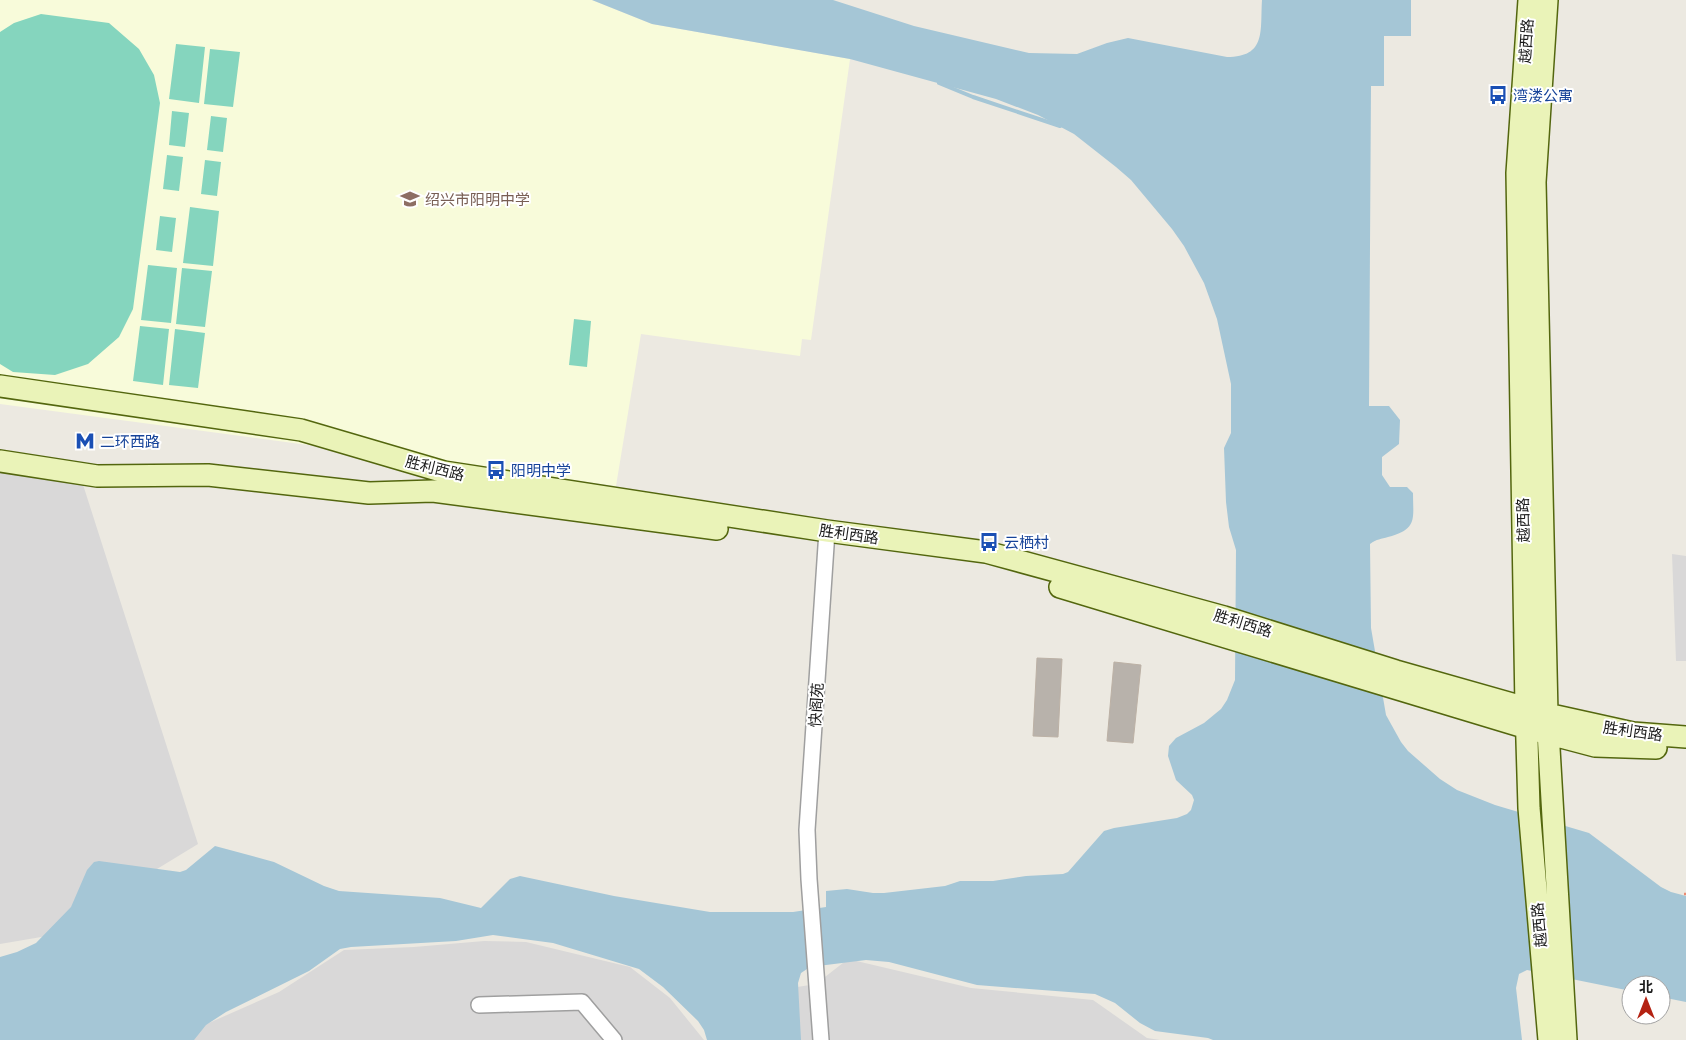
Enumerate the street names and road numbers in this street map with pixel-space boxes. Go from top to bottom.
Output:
street label: 越西路 [1515,18,1537,64]
street label: 胜利西路 [404,452,466,484]
street label: 越西路 [1513,497,1533,543]
street label: 胜利西路 [818,520,880,548]
street label: 胜利西路 [1212,605,1274,641]
street label: 快阁苑 [805,682,827,728]
street label: 胜利西路 [1602,717,1664,745]
street label: 越西路 [1528,902,1550,948]

